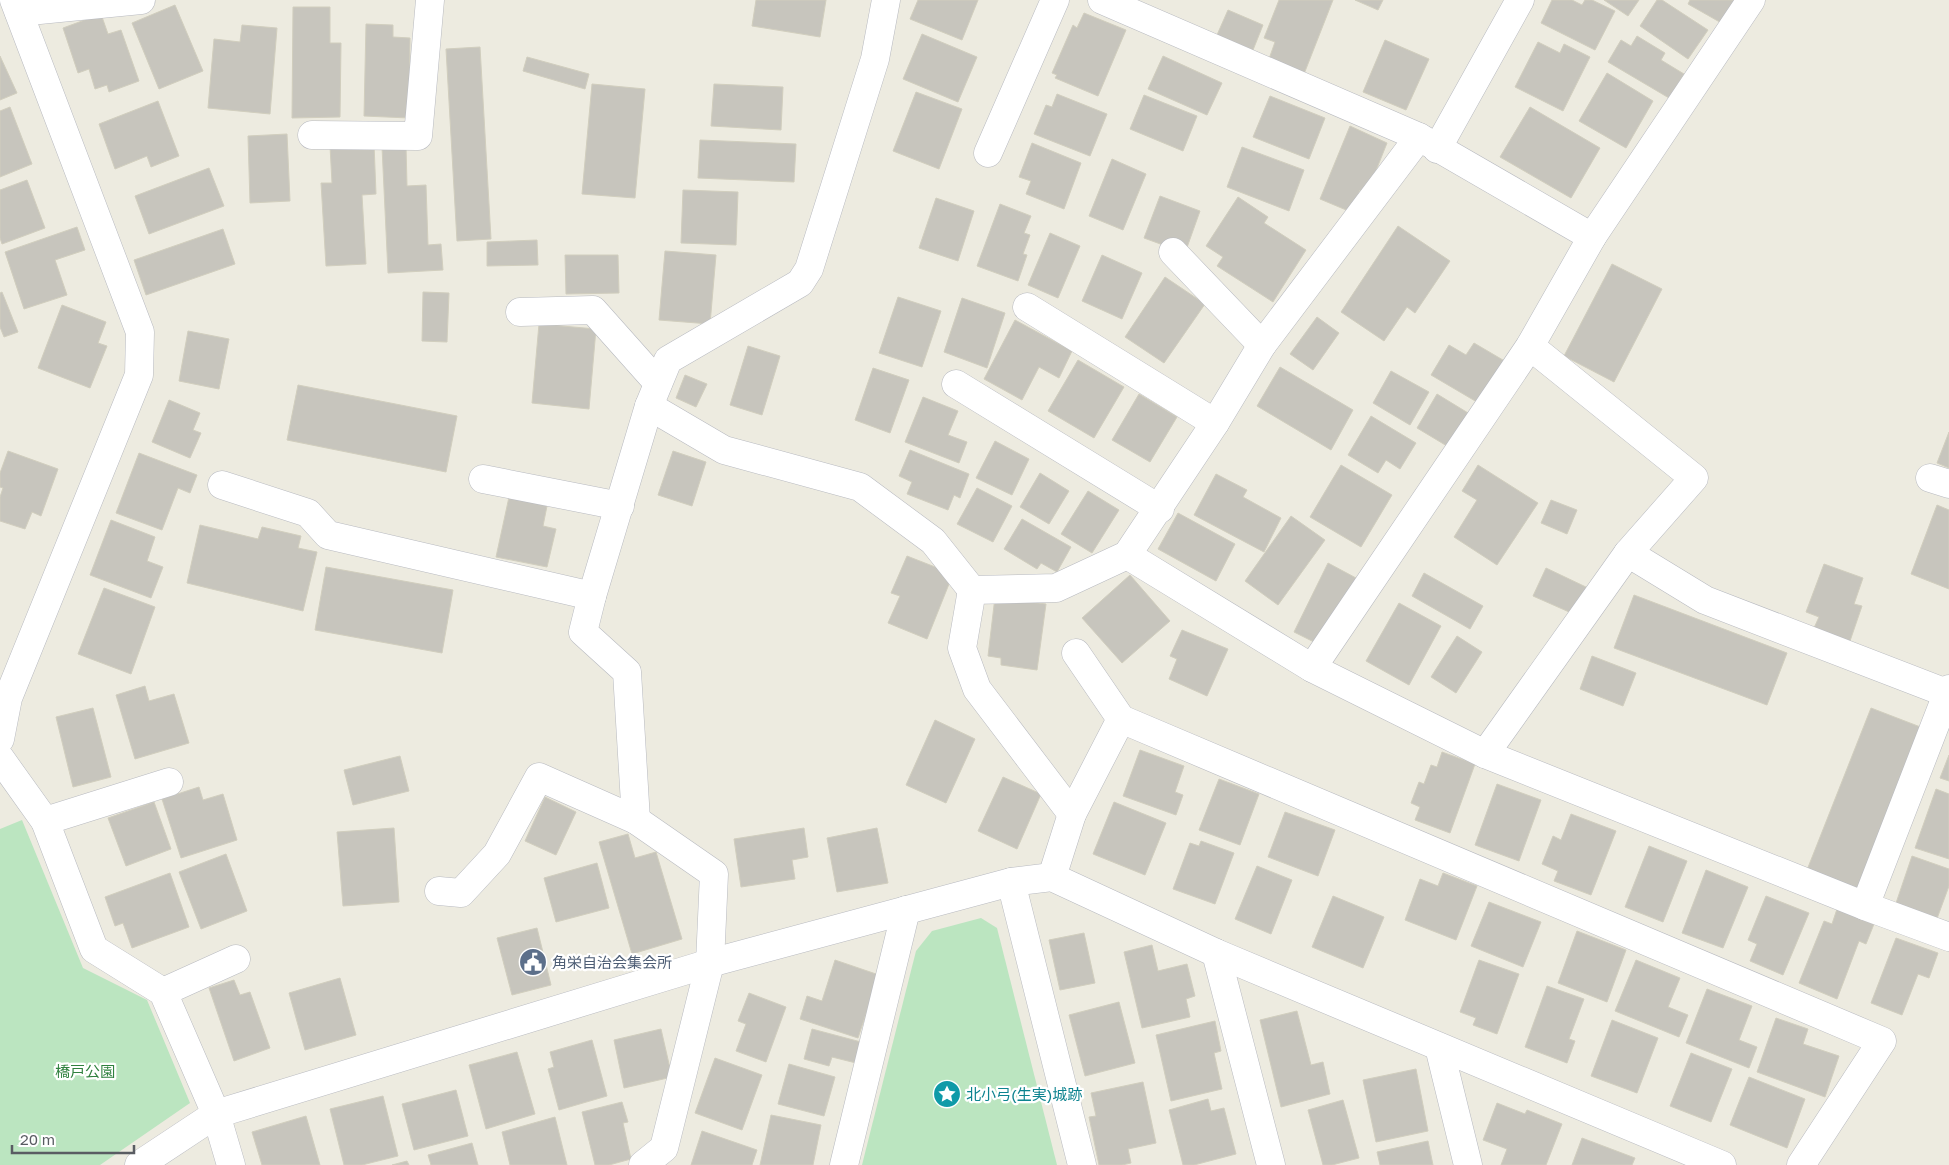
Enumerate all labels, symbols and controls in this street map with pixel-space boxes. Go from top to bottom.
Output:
public building icon: 角栄自治会集会所 [518,947,548,977]
place label: 角栄自治会集会所 [552,953,672,971]
park label: 橋戸公園 [55,1062,115,1080]
place icon: 北小弓(生実)城跡 [932,1079,962,1109]
place label: 北小弓(生実)城跡 [966,1085,1082,1103]
scale bar [12,1122,135,1154]
text: 20 m [20,1130,55,1148]

